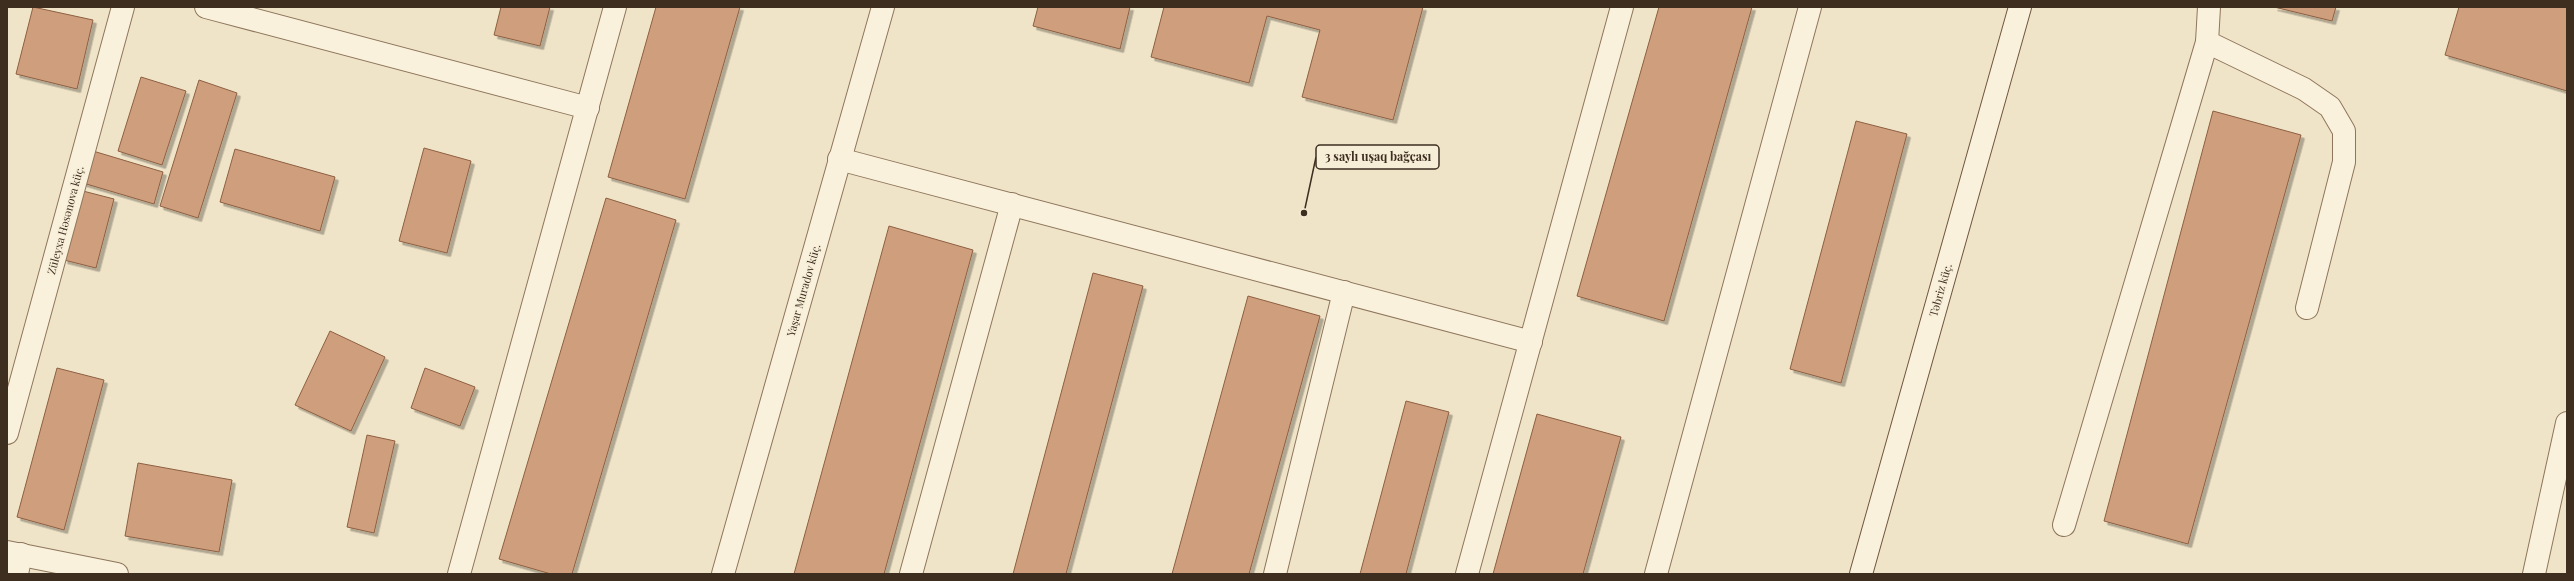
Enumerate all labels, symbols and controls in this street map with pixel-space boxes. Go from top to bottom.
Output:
callout: 3 saylı uşaq bağçası [1316,145,1439,169]
text: 3 saylı uşaq bağçası [1325,148,1431,164]
street label: Züleyxa Həsənova küç. [43,164,87,276]
street label: Yaşar Muradov küç. [782,242,823,339]
street label: Təbriz küç. [1925,261,1955,318]

